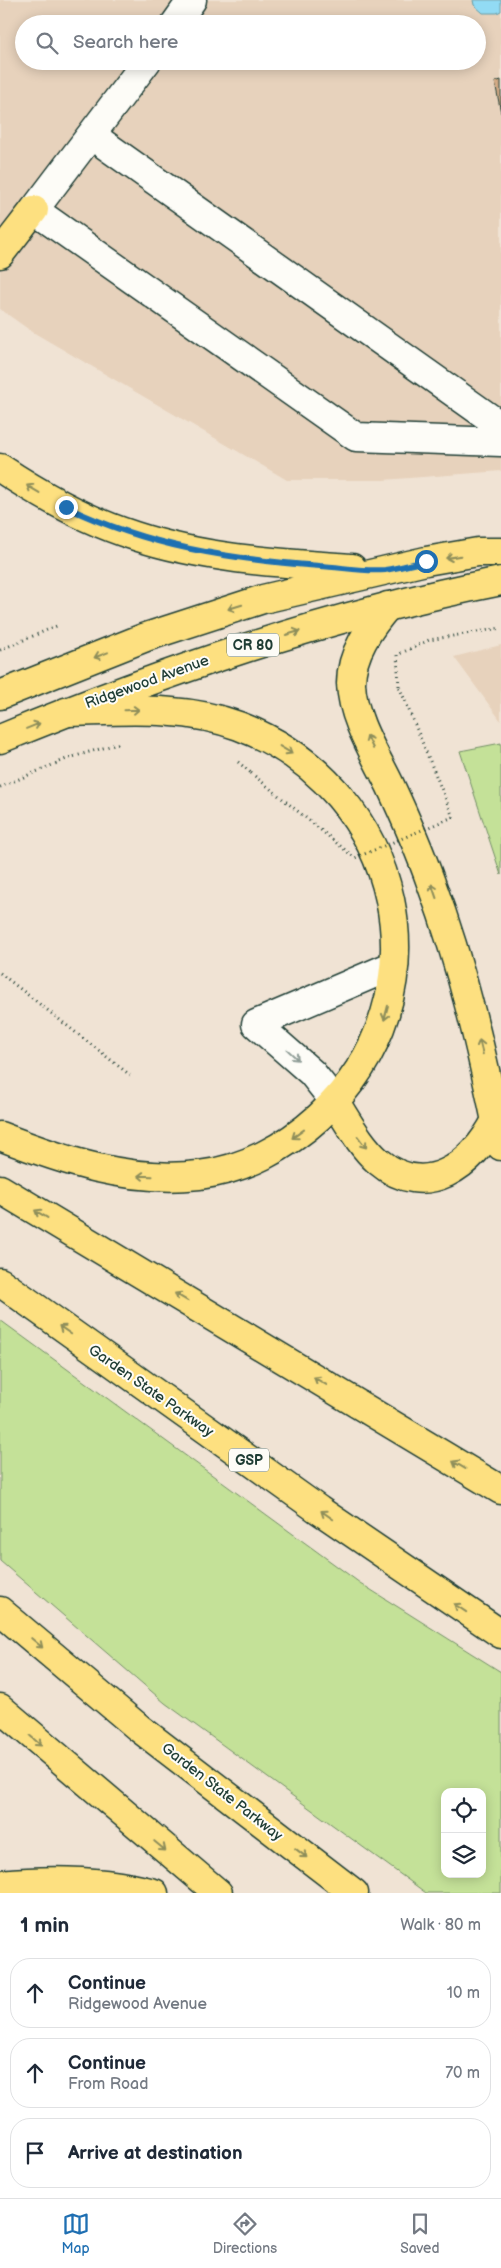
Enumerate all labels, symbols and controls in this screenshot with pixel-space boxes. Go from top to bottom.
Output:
search box [15,15,486,70]
icon: search [33,29,61,57]
text: Search here [73,31,178,54]
one-way arrow [27,484,41,494]
route end [55,496,78,519]
route start [415,550,438,573]
one-way arrow [445,552,461,562]
one-way arrow [227,603,243,613]
one-way arrow [285,627,301,637]
road number: CR 80 [227,634,279,656]
street label: Ridgewood Avenue [83,651,212,713]
one-way arrow [94,651,109,660]
one-way arrow [124,706,140,715]
one-way arrow [25,721,40,730]
one-way arrow [365,735,375,750]
one-way arrow [279,746,293,756]
one-way arrow [429,884,438,899]
one-way arrow [381,1004,390,1020]
one-way arrow [476,1039,485,1055]
one-way arrow [286,1049,299,1061]
one-way arrow [291,1129,305,1139]
one-way arrow [357,1135,367,1149]
one-way arrow [137,1172,153,1181]
one-way arrow [35,1209,49,1219]
one-way arrow [174,1292,188,1302]
one-way arrow [59,1325,73,1335]
street label: Garden State Parkway [85,1341,218,1442]
one-way arrow [314,1376,328,1386]
road number: GSP [229,1448,269,1472]
one-way arrow [453,1459,467,1469]
one-way arrow [320,1510,334,1520]
one-way arrow [453,1603,467,1613]
one-way arrow [30,1637,43,1648]
one-way arrow [30,1735,43,1746]
street label: Garden State Parkway [158,1739,287,1845]
map controls [441,1788,486,1878]
button: locate [441,1788,486,1833]
button: layers [441,1833,486,1878]
one-way arrow [153,1841,166,1852]
one-way arrow [294,1848,307,1859]
text: 1 min [20,1913,69,1938]
text: Walk · 80 m [400,1916,481,1935]
text: Continue [68,1972,146,1995]
icon: ahead [21,1979,49,2007]
text: 10 m [447,1984,480,2003]
text: Ridgewood Avenue [68,1995,207,2014]
text: Continue [68,2052,146,2075]
icon: ahead [21,2059,49,2087]
text: 70 m [445,2064,480,2083]
text: From Road [68,2075,148,2094]
icon: arrive [21,2139,49,2167]
text: Arrive at destination [68,2142,243,2165]
tab: Map [62,2210,90,2257]
tab: Directions [213,2210,277,2257]
tab: Saved [400,2210,439,2257]

